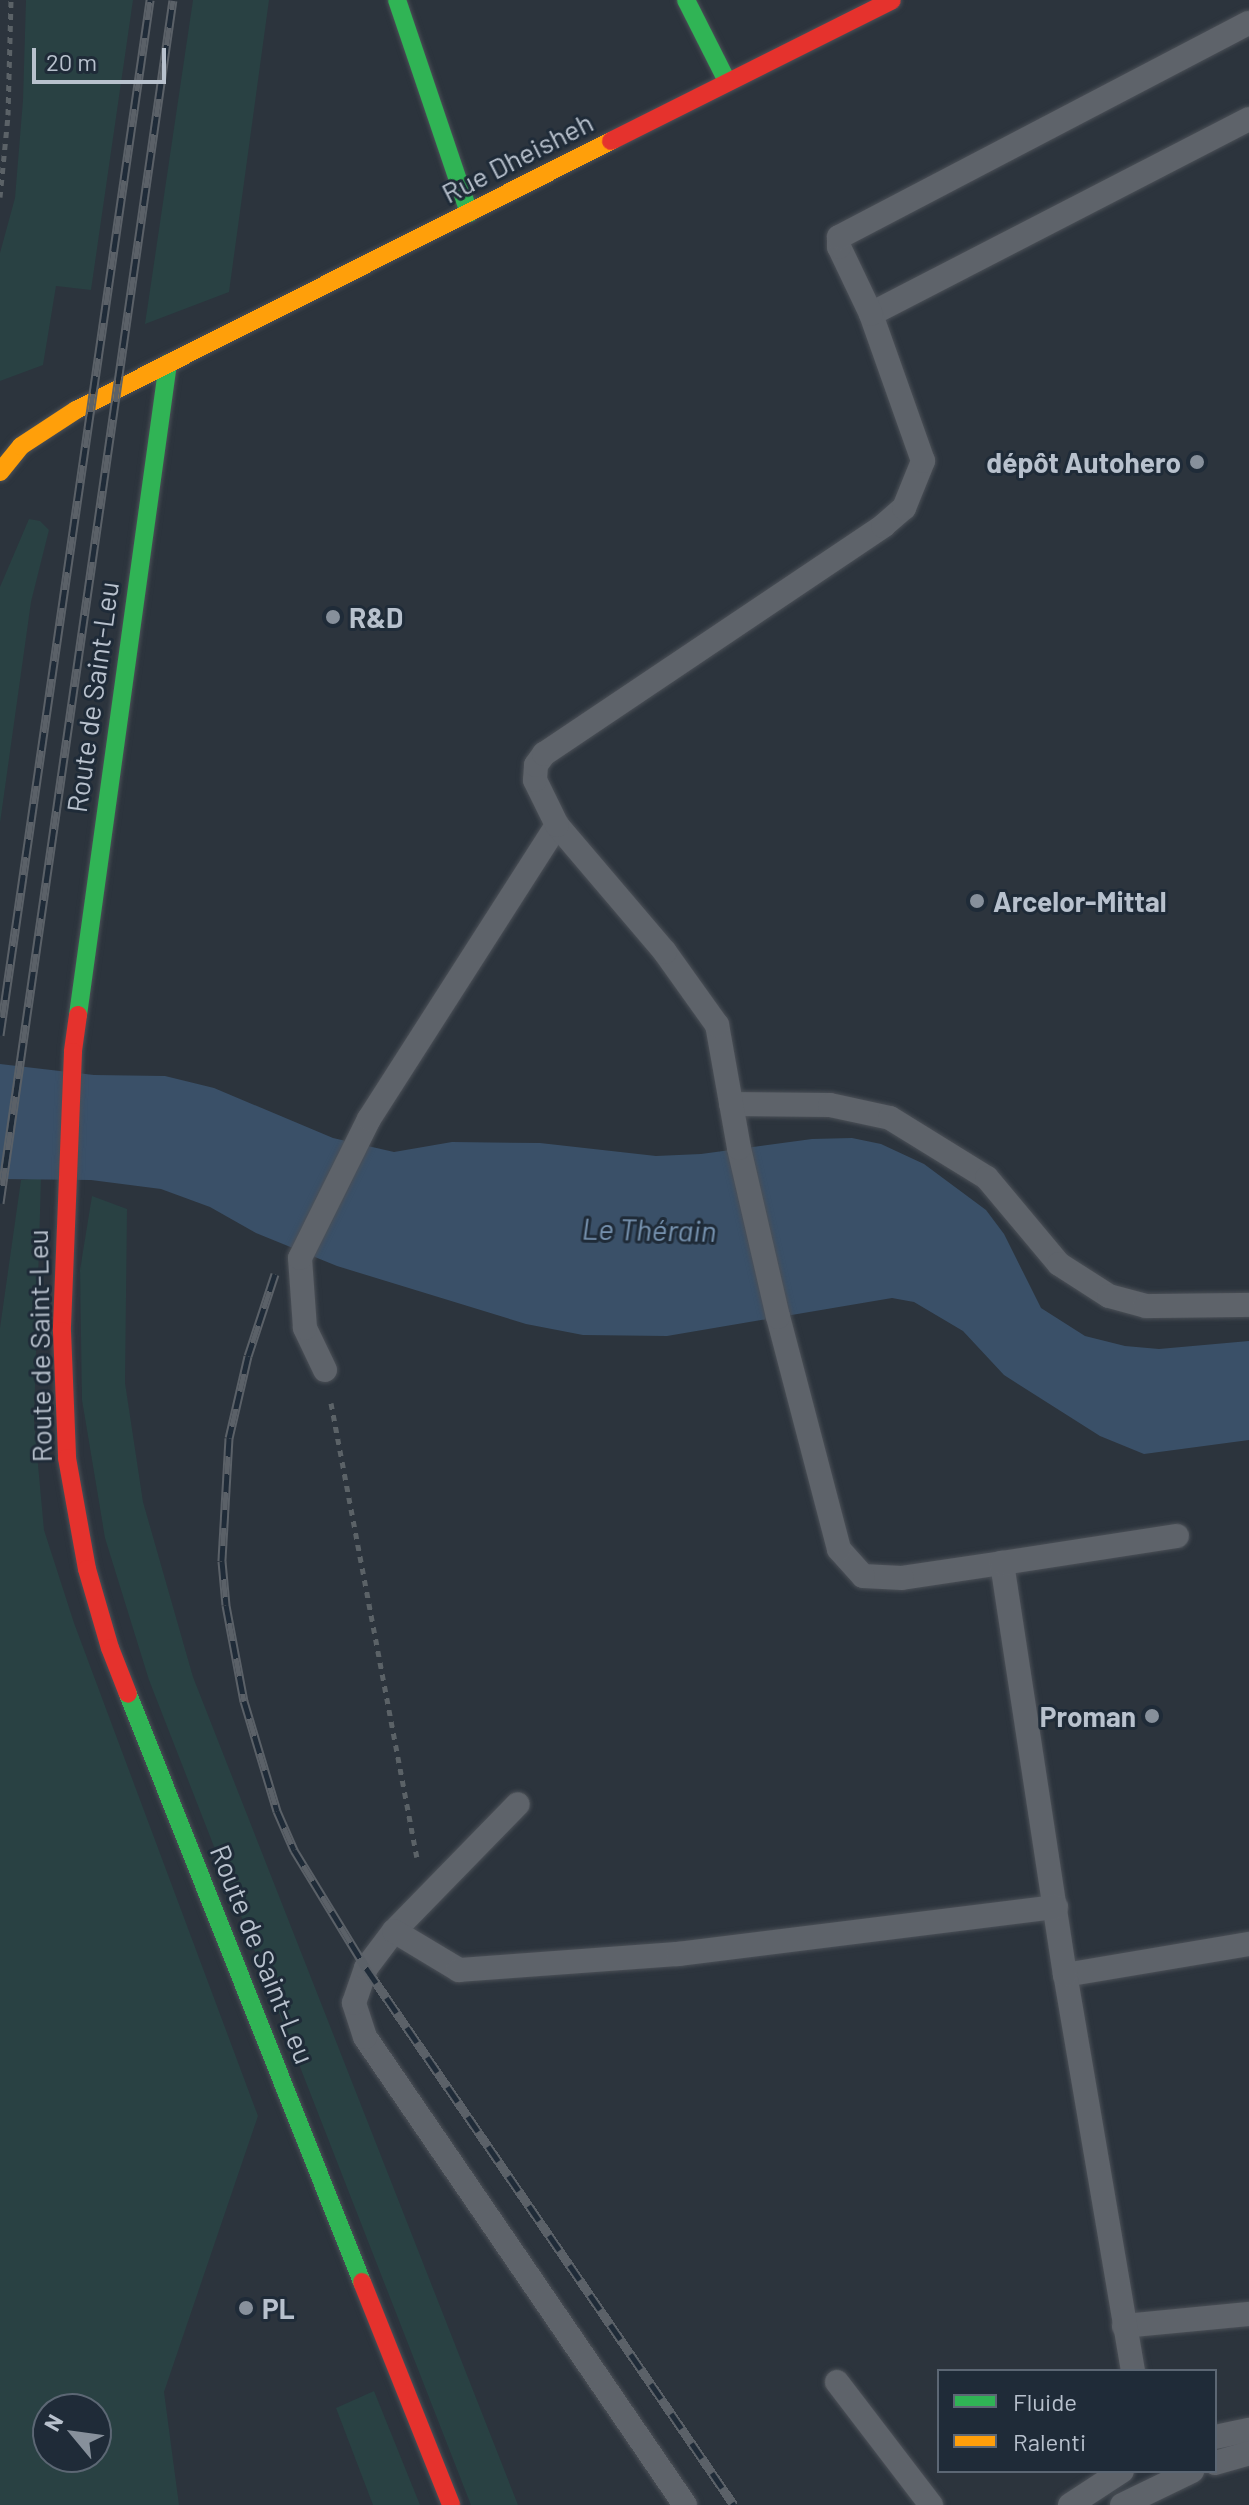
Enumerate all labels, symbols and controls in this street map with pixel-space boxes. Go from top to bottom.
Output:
scale bar [36,32,170,82]
text: 20 m [46,47,97,76]
street label: Rue Dheisheh [436,105,598,209]
place label: dépôt Autohero [986,445,1181,479]
marker: dépôt Autohero [1188,453,1206,471]
street label: Route de Saint-Leu [59,579,125,815]
place label: R&D [349,600,403,634]
marker: R&D [324,608,342,626]
place label: Arcelor-Mittal [993,884,1167,918]
marker: Arcelor-Mittal [968,892,986,910]
water label: Le Thérain [581,1210,717,1248]
street label: Route de Saint-Leu [20,1229,58,1463]
place label: Proman [1040,1699,1136,1733]
marker: Proman [1143,1707,1161,1725]
street label: Route de Saint-Leu [204,1840,322,2068]
place label: PL [262,2291,295,2325]
marker: PL [237,2299,255,2317]
legend [937,2369,1217,2473]
text: Fluide [1013,2387,1077,2416]
north arrow [32,2393,112,2473]
text: N [38,2410,68,2435]
text: Ralenti [1013,2427,1086,2456]

